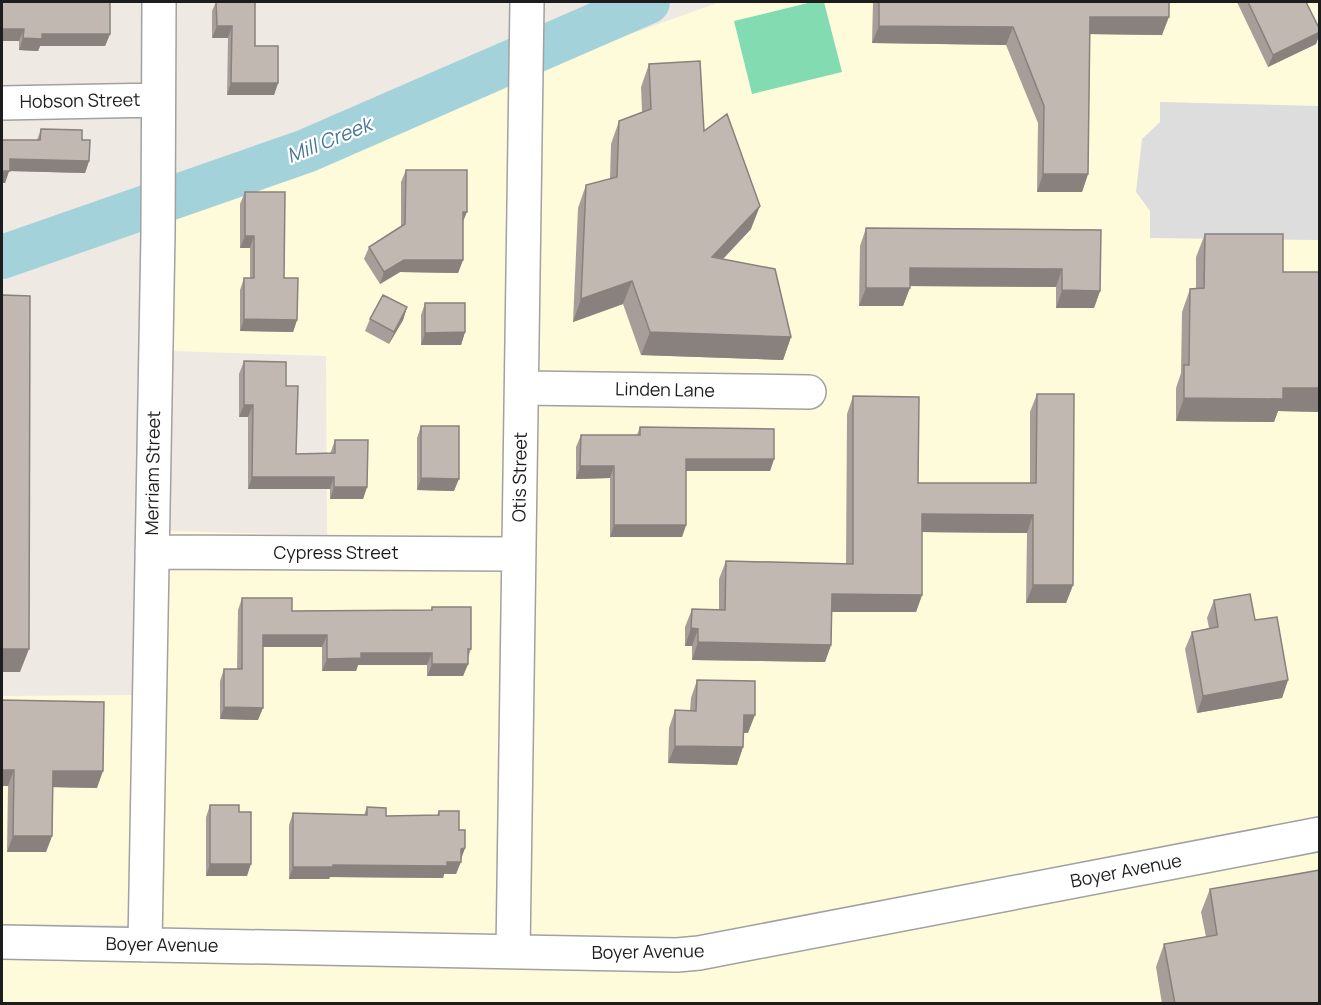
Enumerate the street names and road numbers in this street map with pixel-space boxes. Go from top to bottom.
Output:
street label: Hobson Street [19,87,141,113]
street label: Linden Lane [615,376,715,402]
street label: Merriam Street [139,411,165,535]
street label: Otis Street [506,432,532,522]
street label: Cypress Street [273,540,399,564]
street label: Boyer Avenue [1068,847,1183,893]
street label: Boyer Avenue [105,931,219,957]
street label: Boyer Avenue [591,938,705,964]

